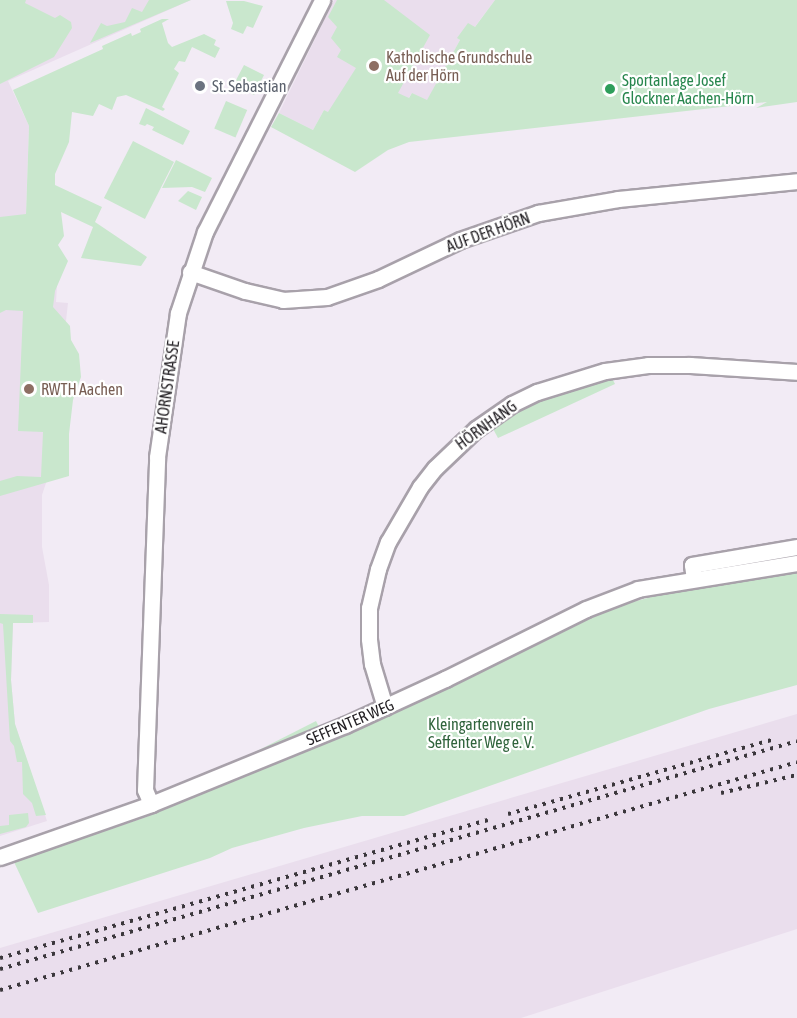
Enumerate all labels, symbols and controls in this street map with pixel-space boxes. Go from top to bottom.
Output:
place label: Katholische Grundschule Auf der Hörn [386,47,532,85]
marker: Katholische Grundschule Auf der Hörn [367,59,381,73]
place label: Sportanlage Josef Glockner Aachen-Hörn [622,70,754,108]
place label: St. Sebastian [212,76,287,96]
marker: St. Sebastian [193,79,207,93]
marker: Sportanlage Josef Glockner Aachen-Hörn [603,82,617,96]
street label: AUF DER HÖRN [443,208,533,256]
street label: AHORNSTRASSE [151,339,183,435]
place label: RWTH Aachen [41,379,123,399]
marker: RWTH Aachen [22,382,36,396]
street label: HÖRNHANG [452,396,520,454]
street label: SEFFENTER WEG [303,695,397,749]
park label: Kleingartenverein Seffenter Weg e. V. [428,714,534,752]

